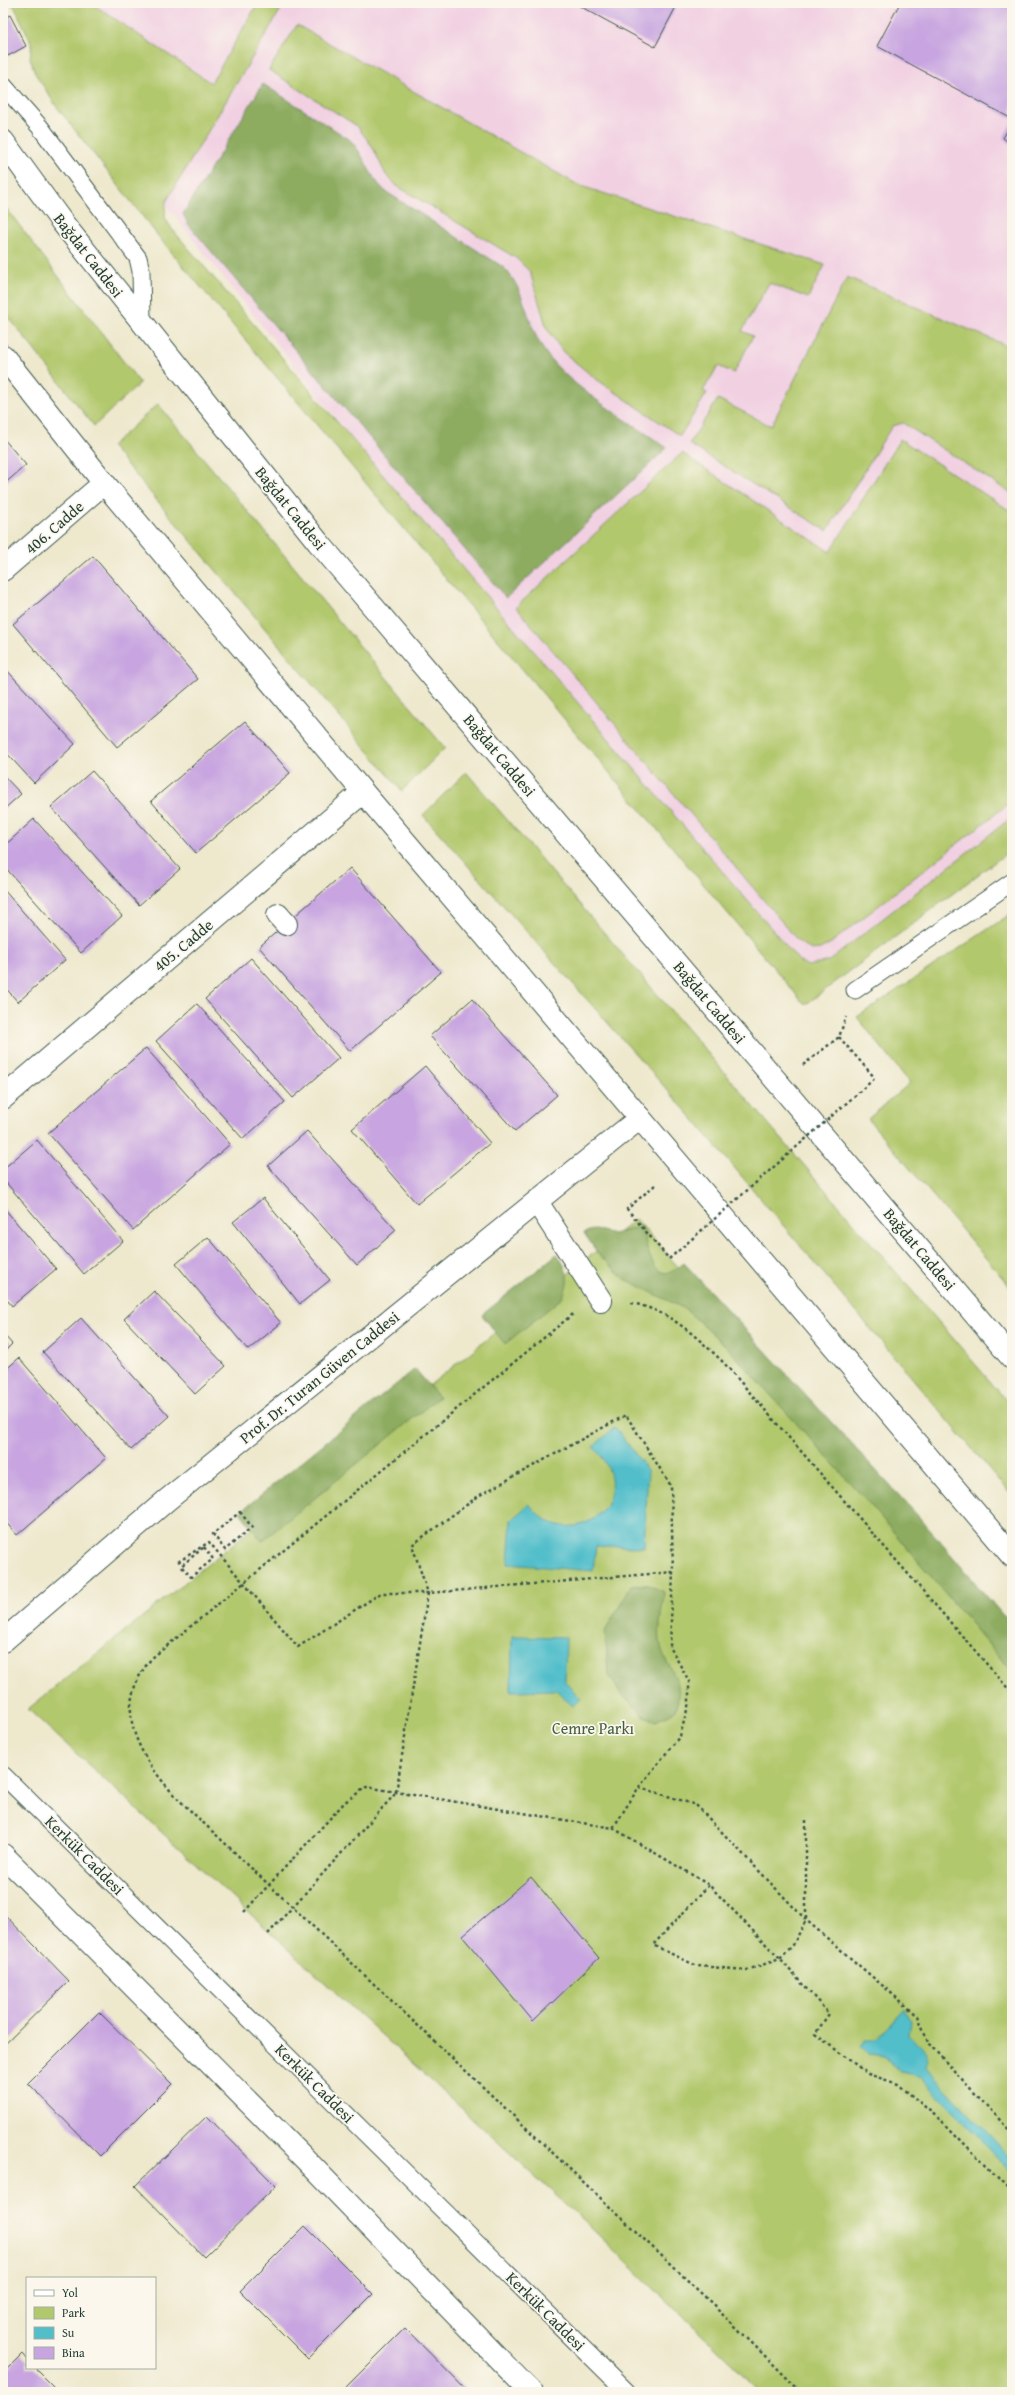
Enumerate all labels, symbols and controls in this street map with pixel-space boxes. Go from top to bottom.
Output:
street label: Bağdat Caddesi [48,208,130,303]
street label: Bağdat Caddesi [250,461,333,555]
street label: 406. Cadde [19,495,89,559]
street label: Bağdat Caddesi [458,708,542,802]
street label: 405. Cadde [148,913,218,977]
street label: Bağdat Caddesi [668,955,752,1049]
street label: Bağdat Caddesi [878,1202,962,1296]
street label: Prof. Dr. Turan Güven Caddesi [234,1305,405,1449]
park label: Cemre Parkı [552,1716,635,1740]
street label: Kerkük Caddesi [40,1810,131,1901]
street label: Kerkük Caddesi [270,2038,361,2129]
street label: Kerkük Caddesi [501,2266,592,2357]
legend [26,2277,156,2369]
text: Yol [62,2284,79,2301]
text: Park [62,2304,86,2321]
text: Su [62,2324,75,2341]
text: Bina [62,2344,85,2361]

